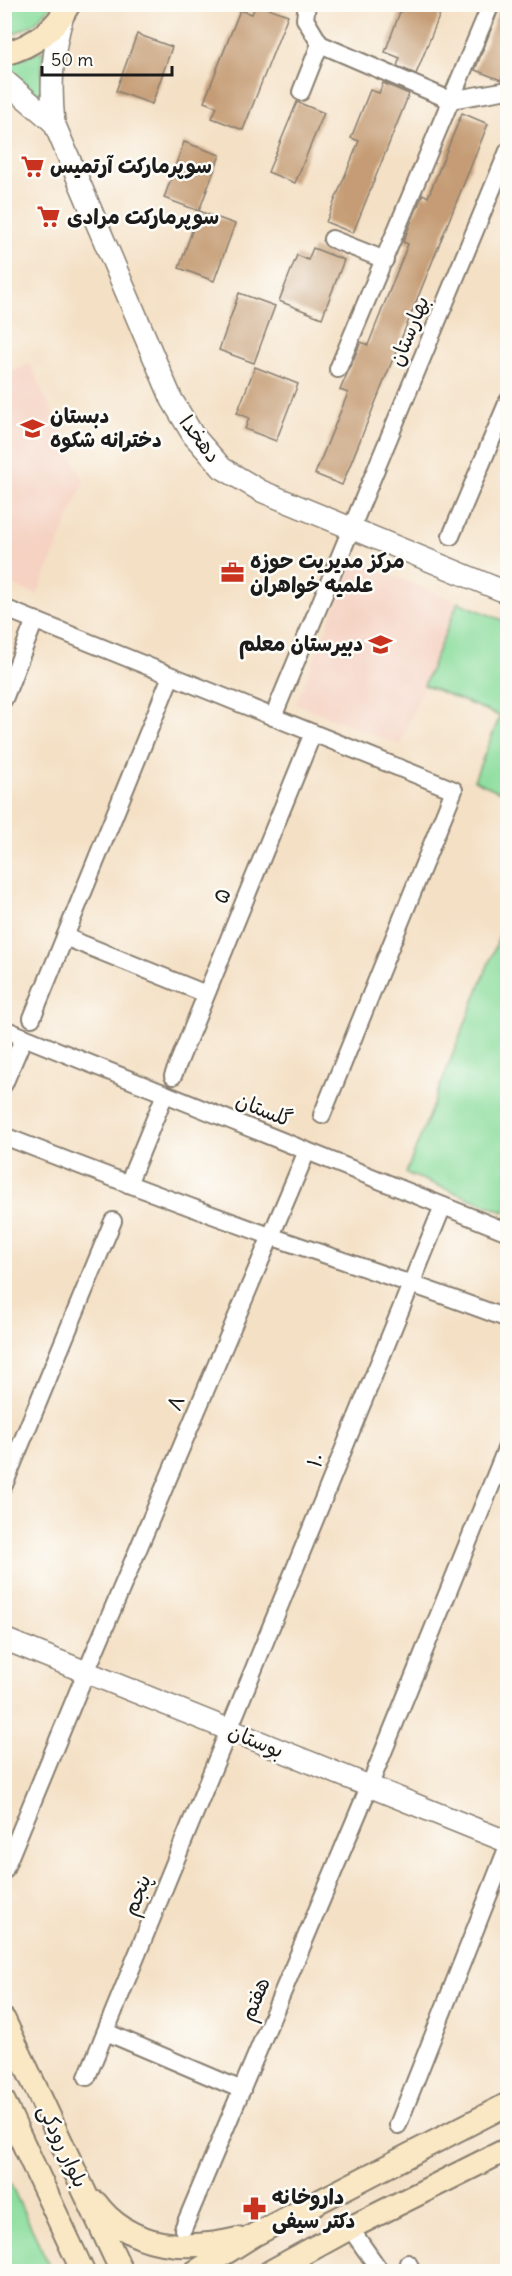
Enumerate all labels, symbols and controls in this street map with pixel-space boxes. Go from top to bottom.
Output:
scale bar [42,39,172,77]
text: 50 m [51,48,93,71]
place label: سوپرمارکت آرتمیس [50,152,212,179]
supermarket icon: سوپرمارکت آرتمیس [19,153,45,179]
place label: سوپرمارکت مرادی [67,203,219,230]
supermarket icon: سوپرمارکت مرادی [36,204,62,230]
street label: بهارستان [382,292,435,370]
place label: دبستان دخترانه شکوه [50,402,162,453]
street label: دهخدا [174,409,227,468]
school or university icon: دبستان دخترانه شکوه [19,415,45,441]
place label: مرکز مدیریت حوزه علمیه خواهران [250,547,405,599]
office icon: مرکز مدیریت حوزه علمیه خواهران [219,560,245,586]
place label: دبیرستان معلم [239,630,363,660]
school or university icon: دبیرستان معلم [368,631,394,657]
street label: ۵ [206,884,237,908]
street label: گلستان [232,1086,296,1133]
street label: ۸ [160,1391,191,1415]
street label: ۱۰ [300,1448,331,1472]
street label: بوستان [225,1717,288,1764]
street label: پنجم [116,1870,160,1921]
street label: هفتم [233,1973,279,2026]
street label: بلوار رودکی [32,2100,94,2192]
place label: داروخانه دکتر سیفی [272,2183,355,2234]
pharmacy icon: داروخانه دکتر سیفی [241,2196,267,2222]

